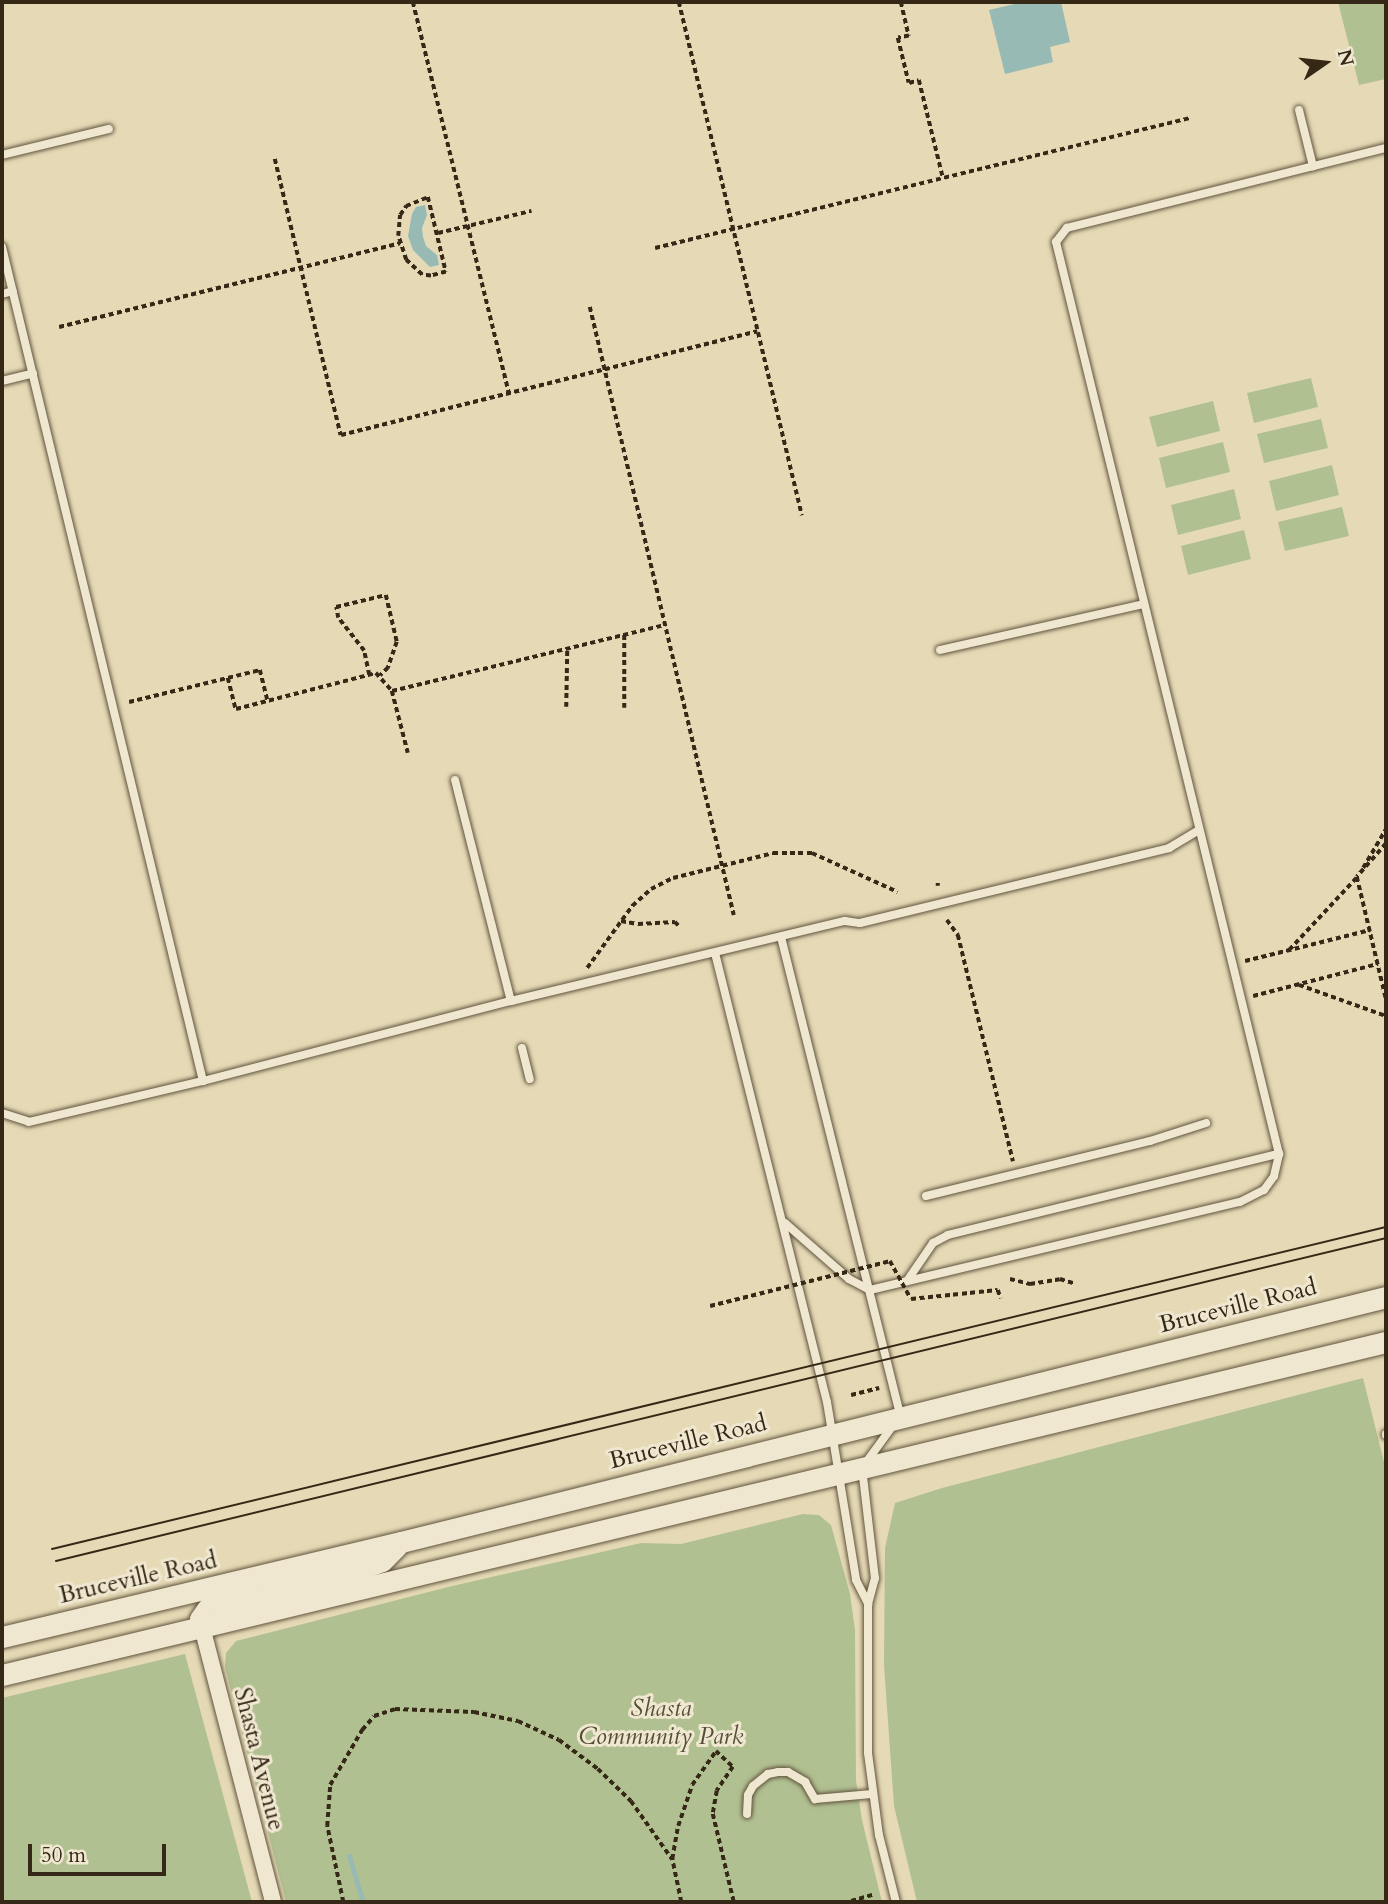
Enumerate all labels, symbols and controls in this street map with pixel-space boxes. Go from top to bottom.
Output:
north arrow [1290,28,1360,98]
text: N [1331,47,1360,69]
street label: Bruceville Road [1156,1273,1320,1339]
street label: Bruceville Road [606,1409,770,1475]
street label: Bruceville Road [56,1546,220,1610]
street label: Shasta Avenue [227,1685,291,1833]
park label: Shasta Community Park [579,1695,743,1751]
scale bar [32,1830,170,1874]
text: 50 m [41,1841,86,1870]

